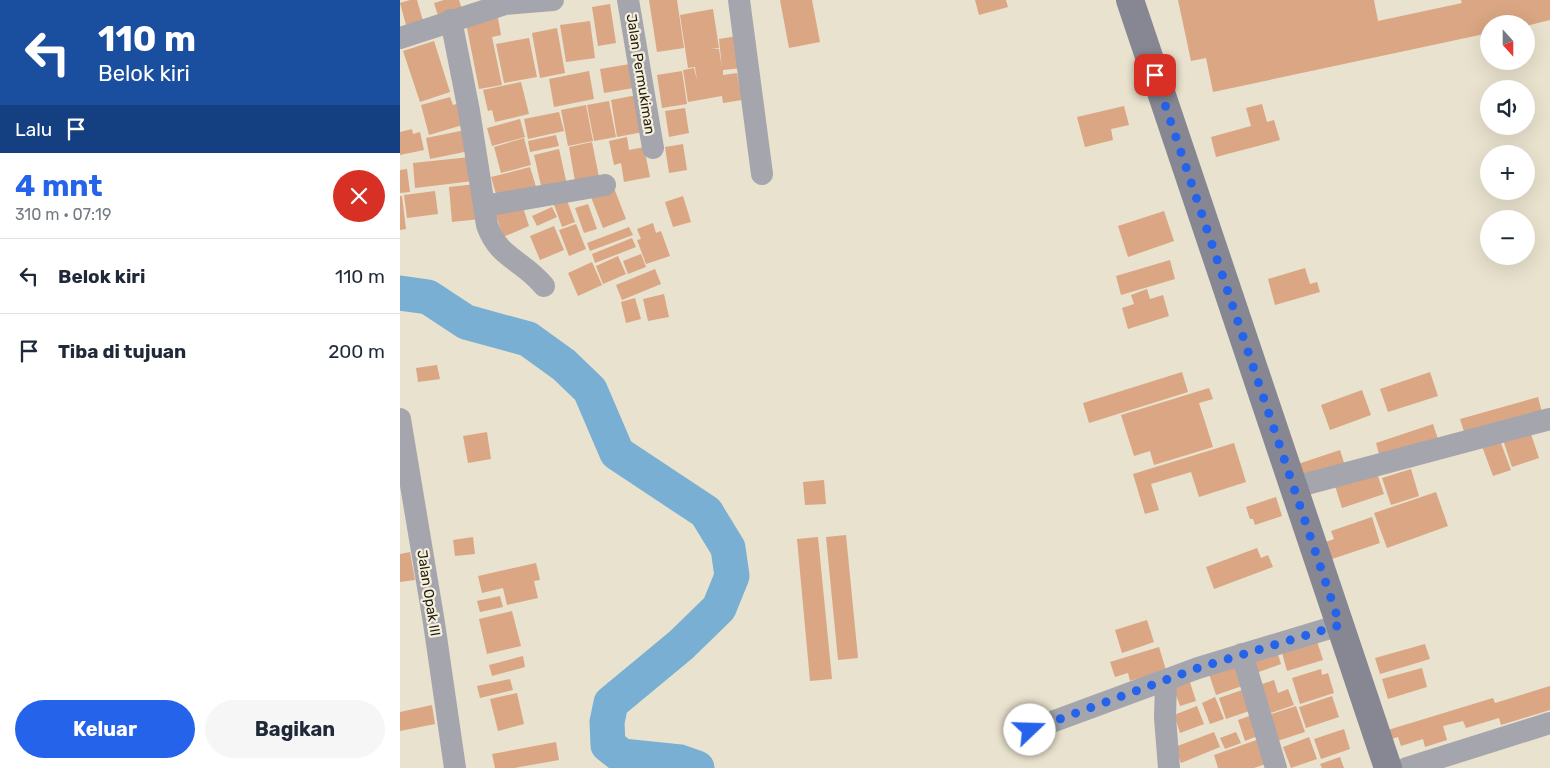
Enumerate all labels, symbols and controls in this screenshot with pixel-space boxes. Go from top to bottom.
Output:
street label: Jalan Permukiman [623,13,658,136]
north arrow [1480,15,1535,70]
map controls [1480,15,1535,265]
text: 110 m [98,18,196,60]
icon: left [15,20,80,85]
pin [1134,54,1176,96]
text: Belok kiri [98,60,190,87]
icon: arrive [1141,61,1169,89]
button: sound [1480,80,1535,135]
icon: arrive [62,115,90,143]
text: Lalu [15,118,52,141]
button: + [1480,145,1535,200]
text: 4 mnt [15,168,103,204]
button: close [333,170,385,222]
text: 310 m · 07:19 [15,205,111,224]
button: − [1480,210,1535,265]
icon: left [15,262,43,290]
text: Belok kiri [58,265,145,288]
text: 110 m [335,265,385,288]
icon: arrive [15,337,43,365]
text: Tiba di tujuan [58,340,186,363]
text: 200 m [328,340,385,363]
street label: Jalan Opak III [413,549,444,637]
button: Keluar [15,700,195,758]
button: Bagikan [205,700,385,758]
position arrow [1003,703,1055,755]

